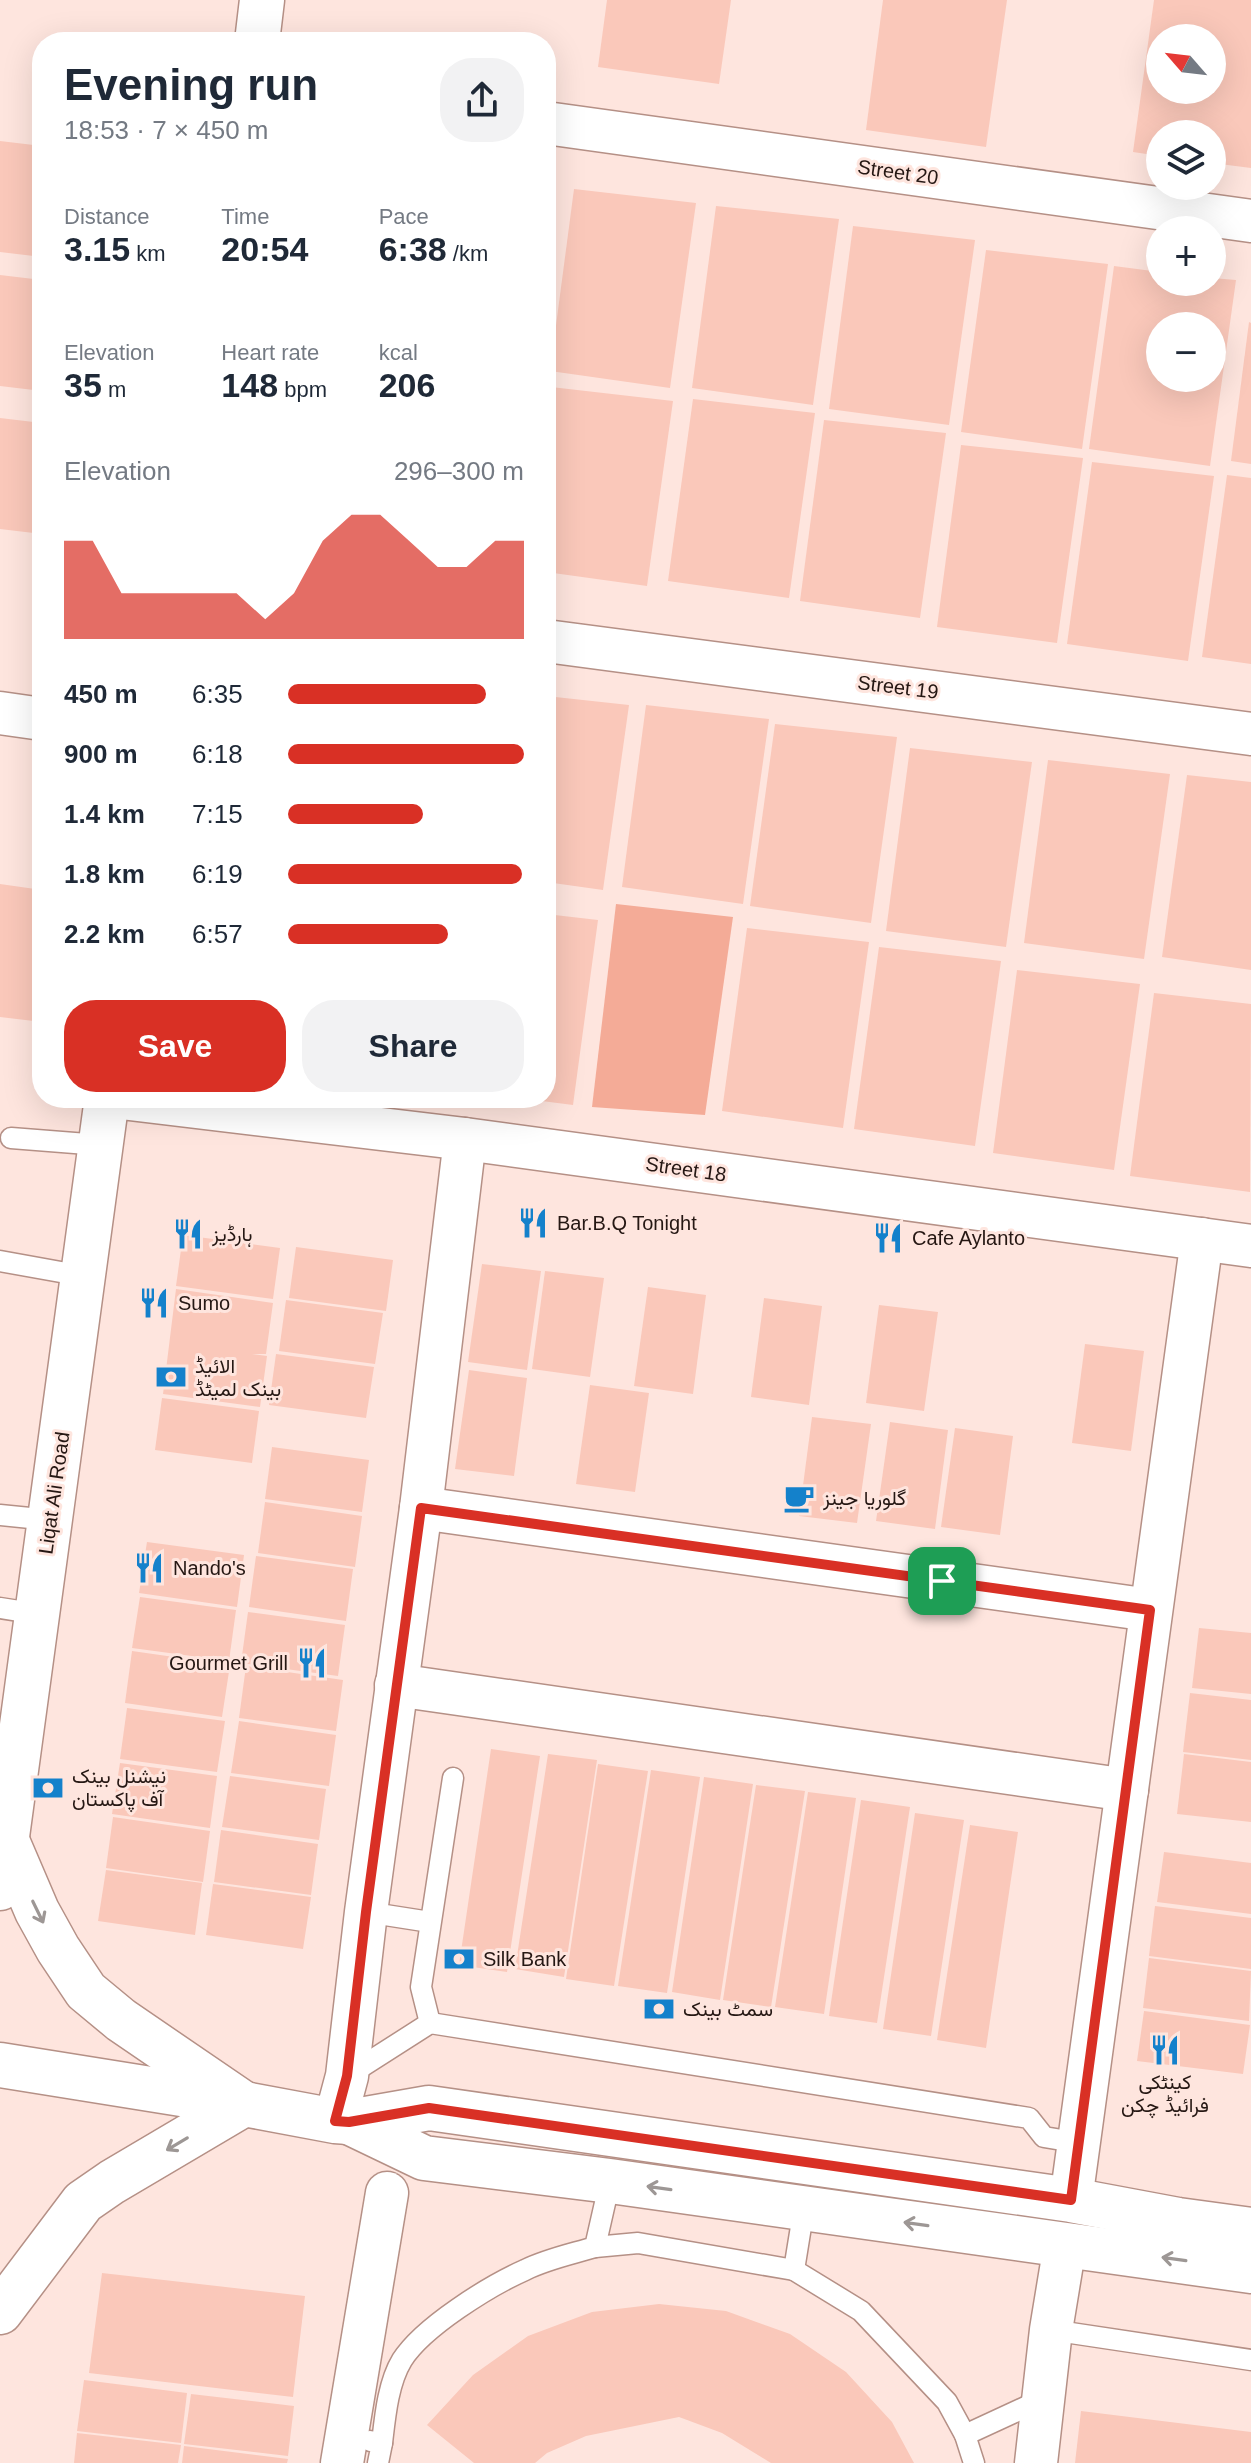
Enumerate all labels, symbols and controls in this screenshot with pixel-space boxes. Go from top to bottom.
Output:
north arrow [1146,24,1226,104]
map controls [1146,24,1226,392]
button: share [440,58,524,142]
text: Evening run [64,60,318,109]
text: 18:53 · 7 × 450 m [64,115,269,145]
button: layers [1146,120,1226,200]
street label: Street 20 [856,155,940,189]
text: Distance [64,204,150,229]
text: Time [221,204,269,229]
text: Pace [379,204,429,229]
button: + [1146,216,1226,296]
text: 3.15 [64,230,130,268]
text: 20:54 [221,230,308,268]
text: 6:38 [379,230,447,268]
text: km [130,241,166,266]
text: /km [447,241,488,266]
button: − [1146,312,1226,392]
text: Elevation [64,340,155,365]
text: Heart rate [221,340,319,365]
text: kcal [379,340,418,365]
text: 35 [64,366,102,404]
text: 148 [221,366,278,404]
text: 206 [379,366,435,404]
text: m [102,377,126,402]
text: bpm [278,377,327,402]
text: Elevation [64,456,171,486]
text: 296–300 m [394,456,524,486]
street label: Street 19 [856,671,940,703]
text: 450 m [64,679,138,709]
text: 6:35 [192,679,243,709]
text: 900 m [64,739,138,769]
text: 6:18 [192,739,243,769]
text: 1.4 km [64,799,145,829]
text: 7:15 [192,799,243,829]
text: 1.8 km [64,859,145,889]
text: 6:19 [192,859,243,889]
text: 2.2 km [64,919,145,949]
text: 6:57 [192,919,243,949]
button: Save [64,1000,286,1092]
button: Share [302,1000,524,1092]
street label: Street 18 [644,1152,728,1186]
restaurant icon: Bar.B.Q Tonight [516,1206,550,1240]
place label: Bar.B.Q Tonight [557,1212,697,1234]
restaurant icon: ہارڈیز [171,1217,205,1251]
restaurant icon: Cafe Aylanto [871,1221,905,1255]
place label: ہارڈیز [211,1223,252,1247]
place label: Cafe Aylanto [912,1227,1025,1249]
restaurant icon: Sumo [137,1286,171,1320]
place label: Sumo [178,1292,230,1314]
place label: الائیڈ بینک لمیٹڈ [195,1355,281,1401]
bank icon: الائیڈ بینک لمیٹڈ [154,1360,188,1394]
street label: Liqat Ali Road [35,1430,73,1556]
cafe icon: گلوریا جینز [782,1481,816,1515]
place label: گلوریا جینز [822,1487,906,1511]
pin [908,1547,976,1615]
restaurant icon: Nando's [132,1551,166,1585]
place label: Nando's [173,1557,246,1579]
icon: arrive [920,1559,964,1603]
restaurant icon: Gourmet Grill [295,1646,329,1680]
place label: Gourmet Grill [169,1652,288,1674]
place label: نیشنل بینک آف پاکستان [72,1765,166,1813]
bank icon: نیشنل بینک آف پاکستان [31,1771,65,1805]
one-way arrow [31,1900,47,1924]
bank icon: Silk Bank [442,1942,476,1976]
place label: Silk Bank [483,1948,567,1970]
bank icon: سمٹ بینک [642,1992,676,2026]
place label: سمٹ بینک [683,1998,773,2021]
restaurant icon: کینٹکی فرائیڈ چکن [1148,2033,1182,2067]
place label: کینٹکی فرائیڈ چکن [1121,2071,1209,2119]
one-way arrow [166,2136,189,2152]
one-way arrow [647,2180,672,2195]
one-way arrow [904,2216,929,2231]
one-way arrow [1162,2251,1187,2266]

